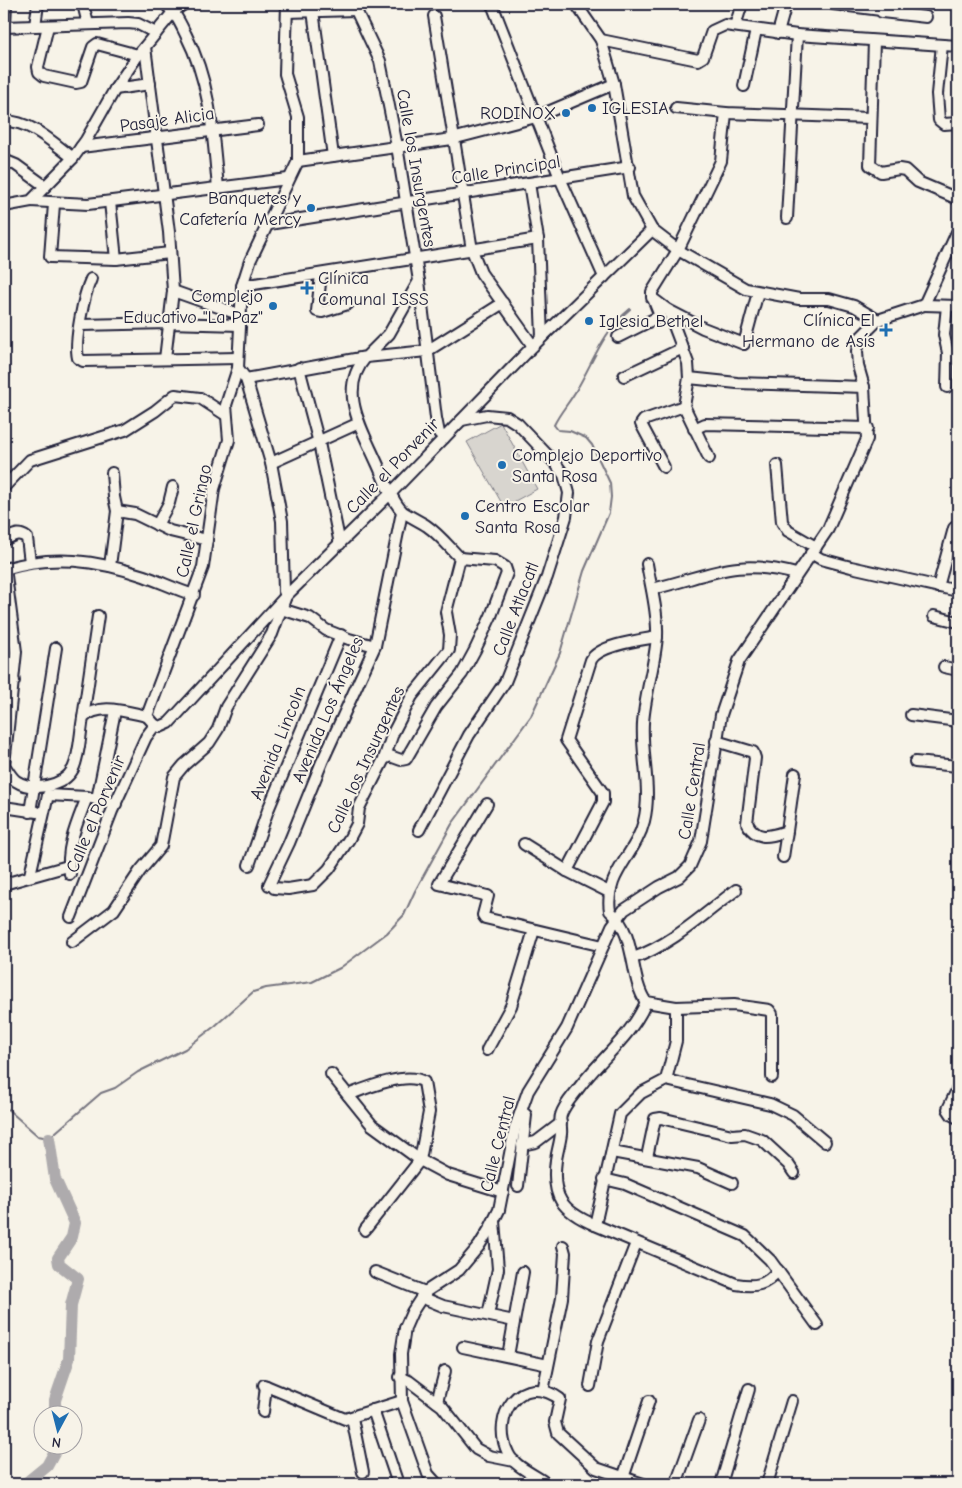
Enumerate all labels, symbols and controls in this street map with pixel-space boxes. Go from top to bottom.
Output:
street label: Calle los Insurgentes [392,87,440,249]
place label: IGLESIA [602,98,669,119]
marker: IGLESIA [586,102,598,114]
street label: Pasaje Alicia [118,103,216,137]
place label: RODINOX [480,103,556,124]
marker: RODINOX [560,107,572,119]
street label: Calle Principal [450,151,562,189]
place label: Banquetes y Cafetería Mercy [179,188,302,230]
marker: Banquetes y Cafetería Mercy [305,202,317,214]
place label: Clínica Comunal ISSS [318,268,429,310]
marker: Clínica Comunal ISSS [300,281,314,295]
place label: Complejo Educativo "La Paz" [123,286,263,328]
marker: Complejo Educativo "La Paz" [267,300,279,312]
place label: Clínica El Hermano de Asís [742,310,875,352]
place label: Iglesia Bethel [599,311,703,332]
marker: Iglesia Bethel [583,315,595,327]
marker: Clínica El Hermano de Asís [879,323,893,337]
street label: Calle el Porvenir [342,413,445,518]
place label: Complejo Deportivo Santa Rosa [512,445,662,487]
marker: Complejo Deportivo Santa Rosa [496,459,508,471]
street label: Calle el Gringo [172,462,216,580]
place label: Centro Escolar Santa Rosa [475,496,590,538]
marker: Centro Escolar Santa Rosa [459,510,471,522]
street label: Calle Atlacatl [488,559,544,659]
street label: Avenida Los Ángeles [287,633,368,786]
street label: Avenida Lincoln [246,683,310,803]
street label: Calle los Insurgentes [323,683,409,837]
street label: Calle Central [674,741,710,841]
street label: Calle el Porvenir [62,751,131,876]
street label: Calle Central [476,1094,520,1194]
north arrow [32,1406,82,1456]
text: N [51,1433,62,1451]

